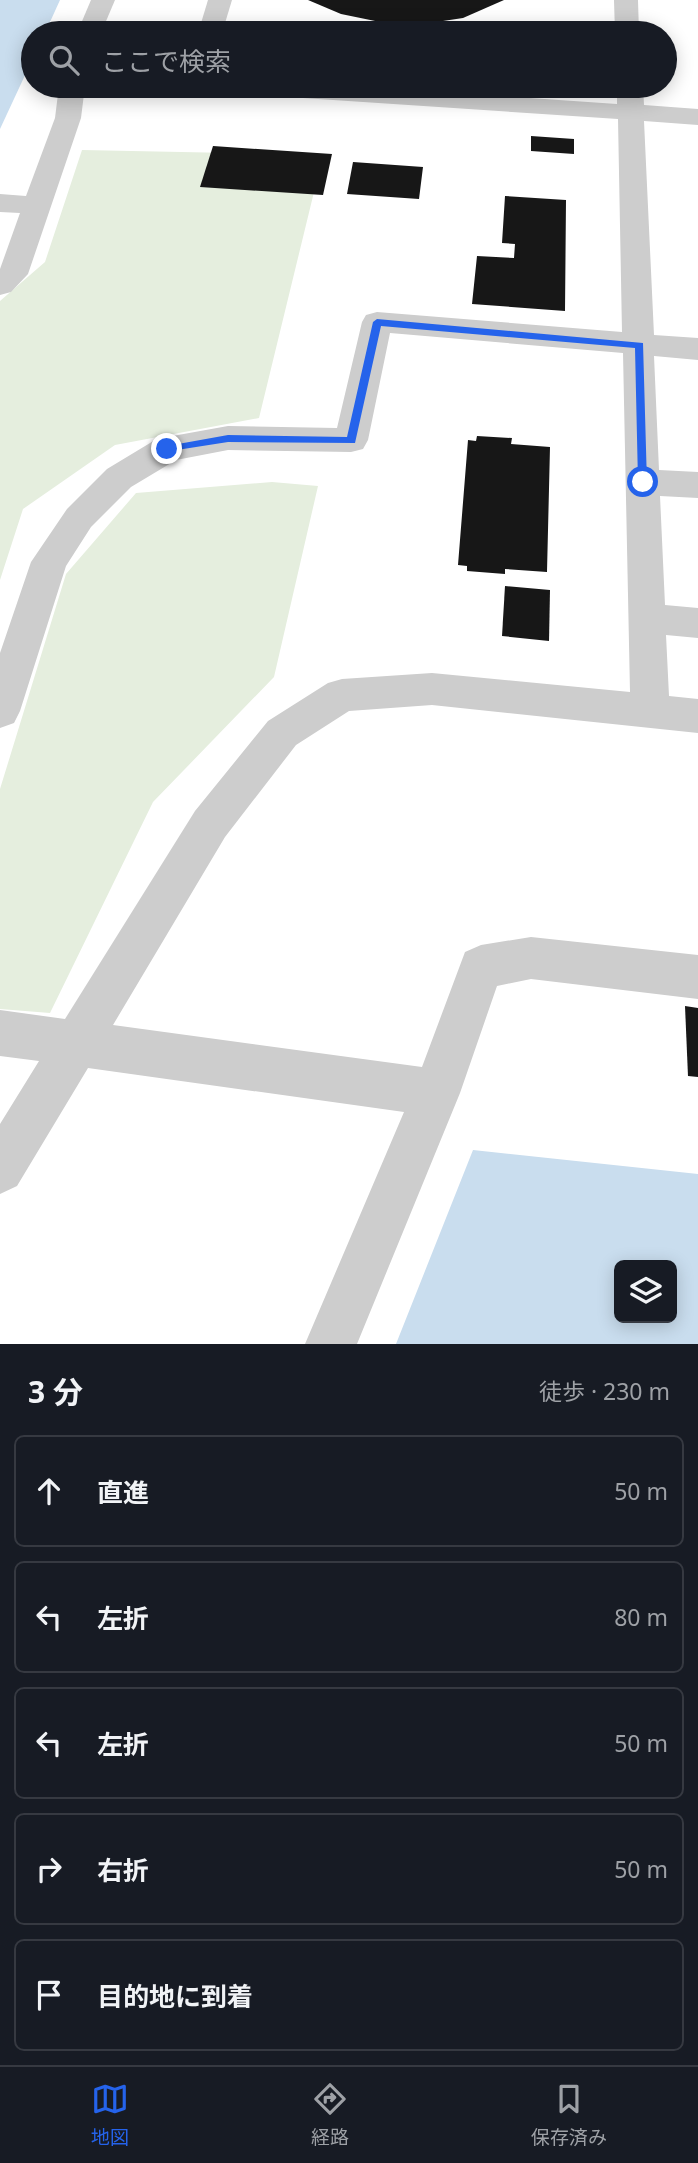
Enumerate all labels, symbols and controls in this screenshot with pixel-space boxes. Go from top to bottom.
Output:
search box [21,21,677,98]
icon: search [45,41,83,79]
text: ここで検索 [101,43,231,79]
route end [151,433,182,464]
route start [627,466,658,497]
map controls [614,1260,677,1323]
button: layers [614,1260,677,1323]
text: 3 分 [28,1371,83,1412]
text: 徒歩 · 230 m [539,1375,670,1407]
icon: ahead [30,1472,68,1510]
text: 直進 [97,1474,149,1510]
text: 50 m [614,1475,668,1507]
icon: left [30,1598,68,1636]
text: 左折 [97,1600,149,1636]
text: 80 m [614,1601,668,1633]
icon: left [30,1724,68,1762]
text: 左折 [97,1726,149,1762]
text: 50 m [614,1727,668,1759]
icon: right [30,1850,68,1888]
text: 右折 [97,1852,149,1888]
text: 50 m [614,1853,668,1885]
icon: arrive [30,1976,68,2014]
text: 目的地に到着 [97,1978,253,2014]
tab: 地図 [91,2080,129,2150]
tab: 経路 [311,2080,349,2150]
tab: 保存済み [531,2080,607,2150]

